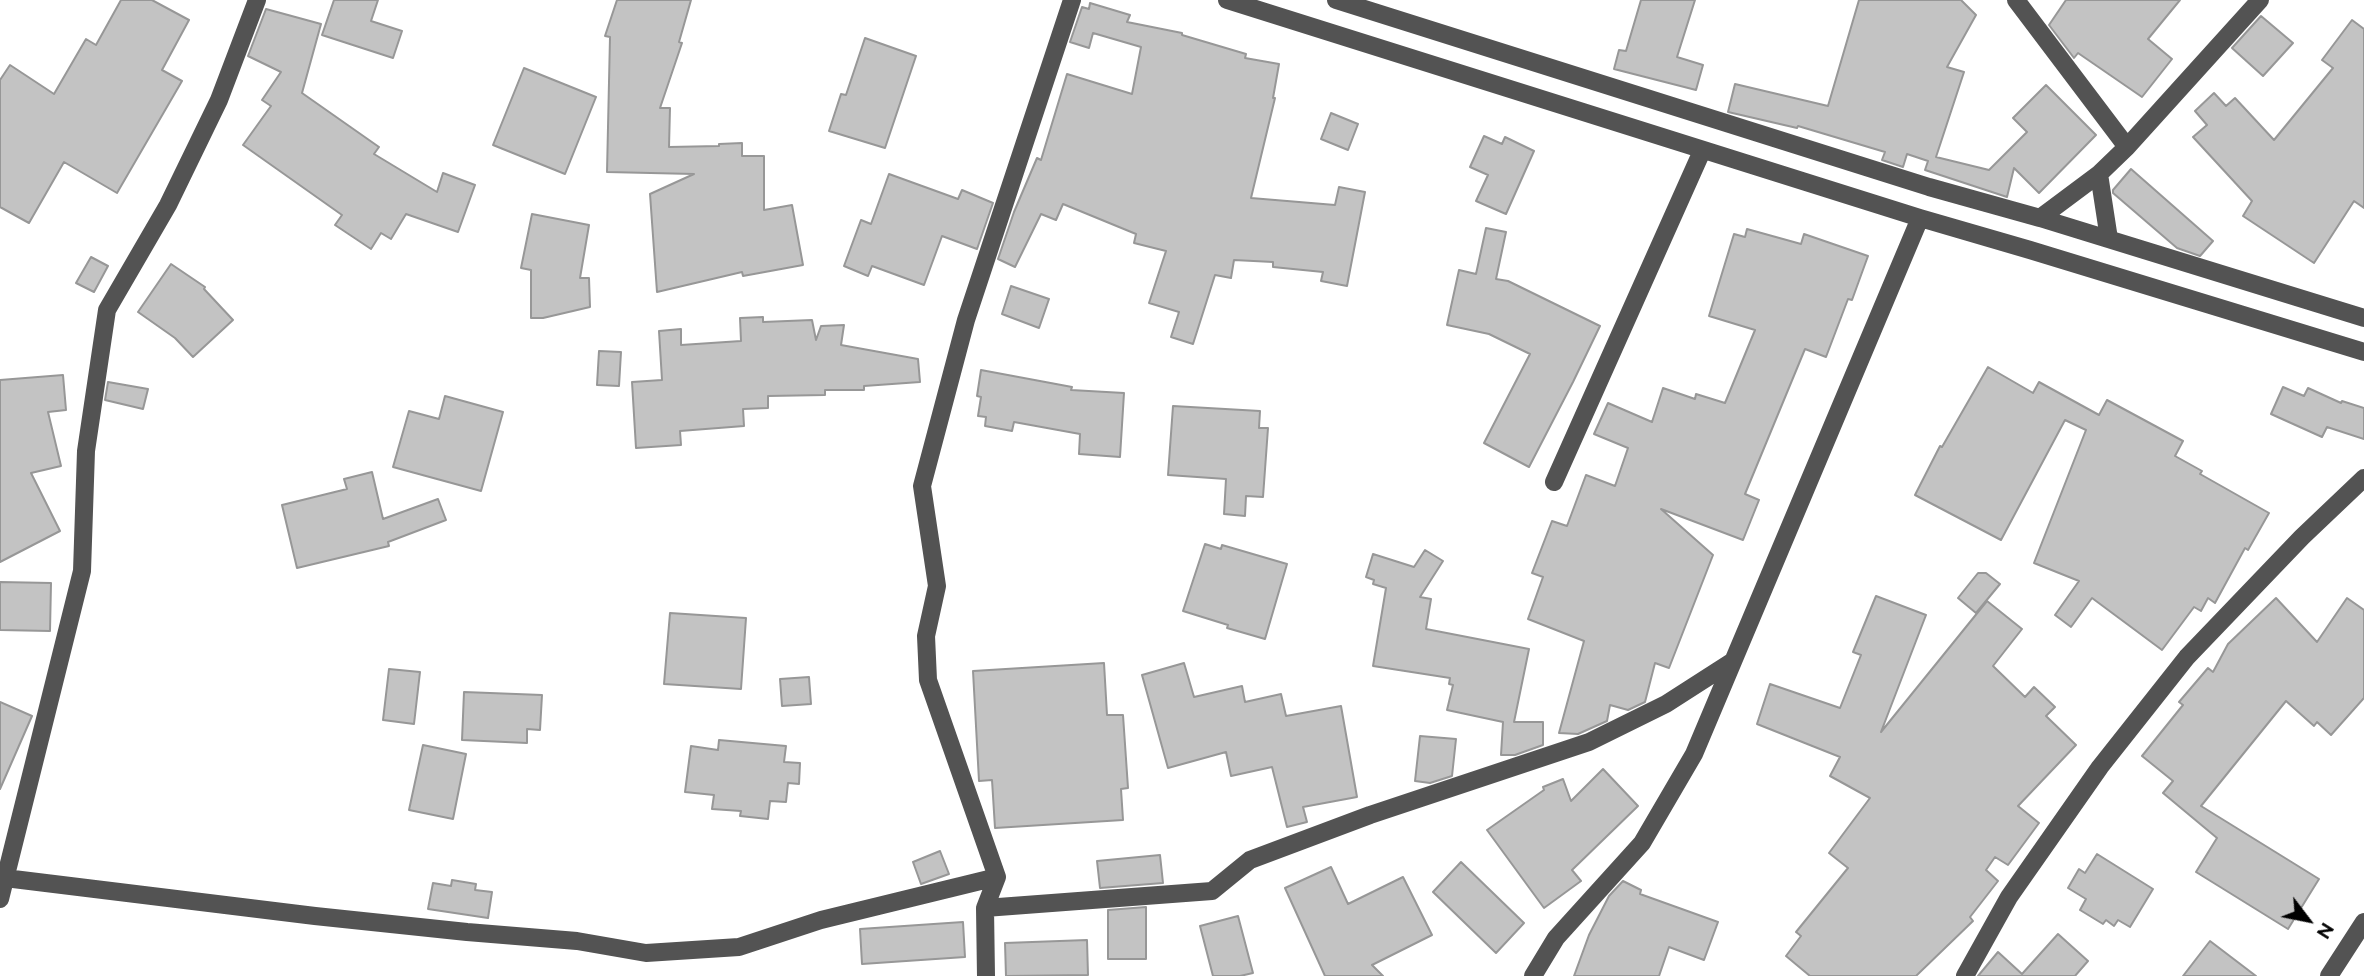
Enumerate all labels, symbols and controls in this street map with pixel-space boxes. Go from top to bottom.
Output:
north arrow [2273,885,2343,955]
text: N [2313,919,2339,943]

